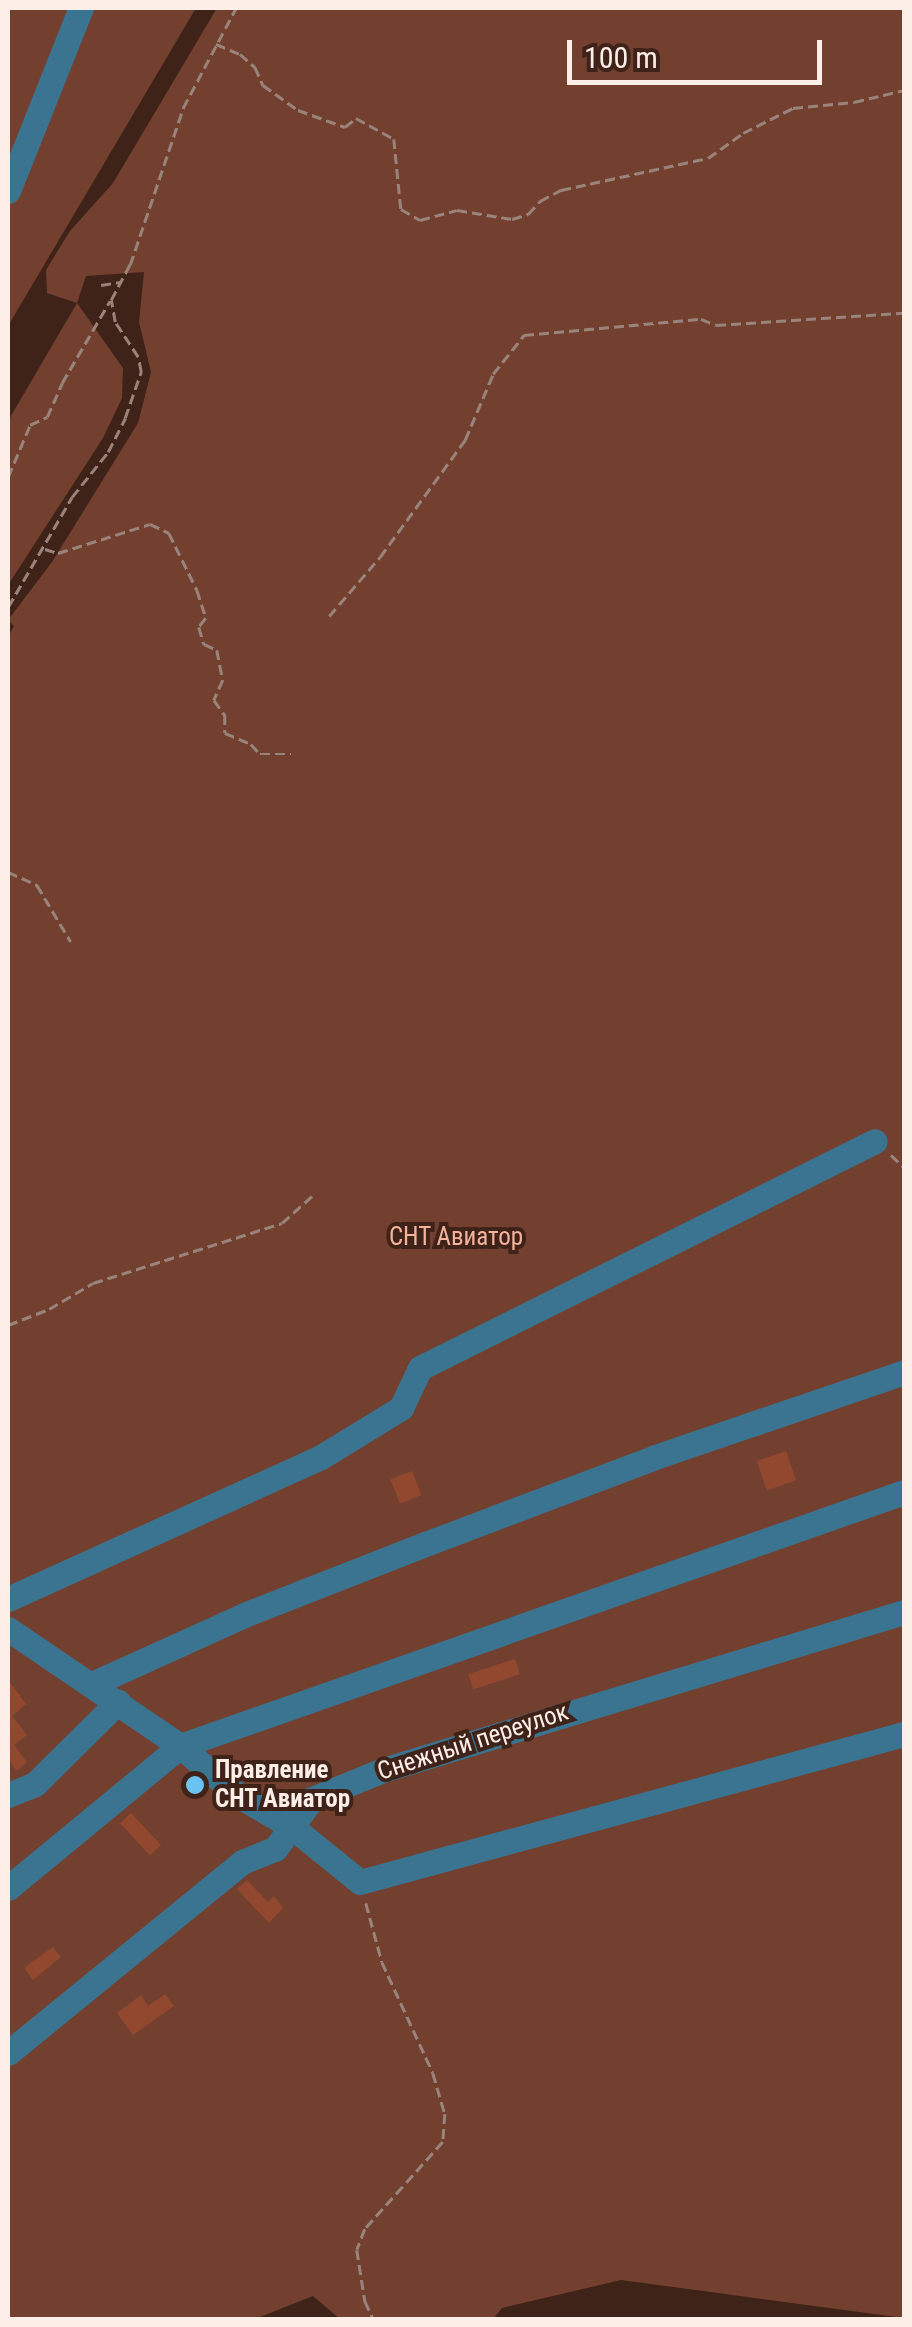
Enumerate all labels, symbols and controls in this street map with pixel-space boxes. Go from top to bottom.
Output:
scale bar [572,20,827,82]
text: 100 m [584,40,658,75]
park label: СНТ Авиатор [389,1222,523,1252]
street label: Снежный переулок [374,1697,572,1787]
place label: Правление СНТ Авиатор [215,1756,351,1815]
marker: Правление СНТ Авиатор [184,1774,206,1796]

